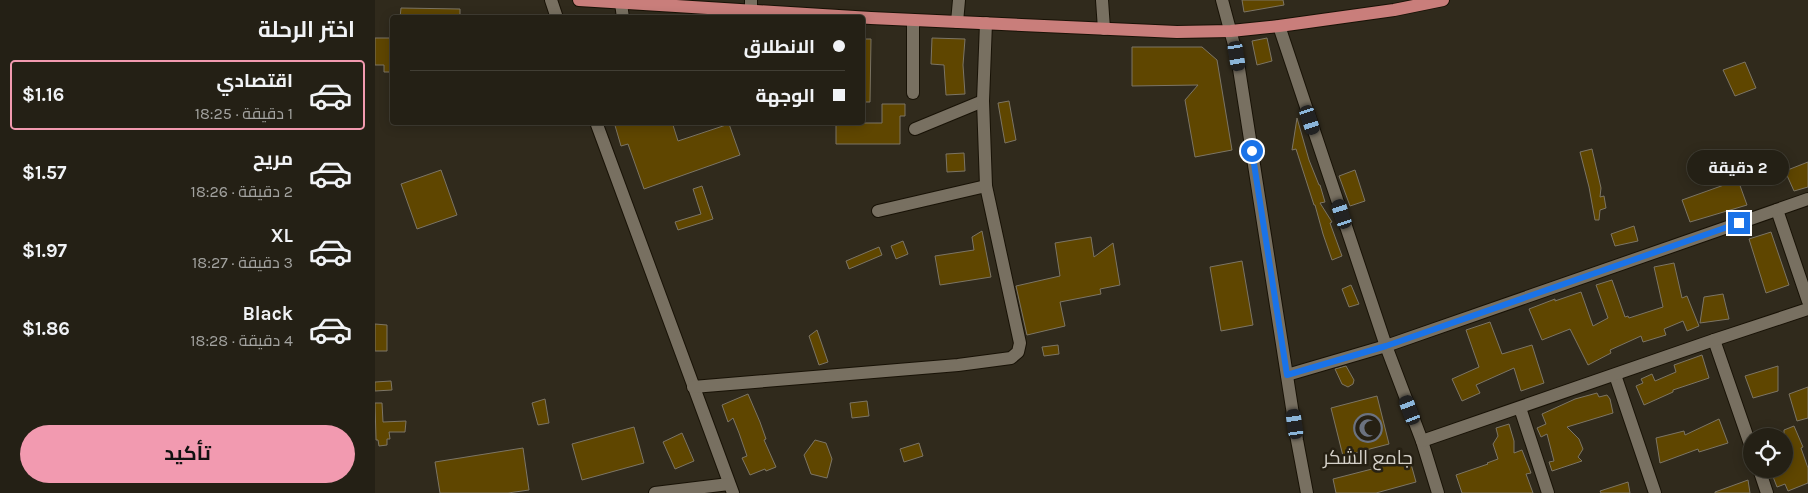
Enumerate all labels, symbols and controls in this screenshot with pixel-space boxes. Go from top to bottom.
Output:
text: اختر الرحلة [258,17,355,43]
text: الانطلاق [744,36,815,58]
car [1227,40,1246,72]
text: اقتصادي [217,70,293,92]
icon: car [308,73,353,118]
text: $1.16 [22,84,64,106]
text: الوجهة [755,85,815,107]
car [1298,103,1321,137]
text: 1 دقيقة · 18:25 [195,104,293,123]
route start [1241,140,1263,162]
text: مريح [253,148,293,170]
callout: 2 دقيقة [1688,150,1790,186]
icon: car [308,151,353,196]
text: 2 دقيقة [1709,158,1767,177]
text: $1.57 [22,162,66,184]
text: 2 دقيقة · 18:26 [191,182,293,201]
car [1330,197,1353,231]
route end [1728,212,1750,234]
text: XL [271,225,293,247]
icon: car [308,229,353,274]
text: $1.97 [22,240,67,262]
text: 3 دقيقة · 18:27 [192,253,293,272]
text: Black [242,303,293,325]
icon: car [308,307,353,352]
text: $1.86 [22,318,70,340]
text: 4 دقيقة · 18:28 [190,331,293,350]
car [1397,393,1422,427]
car [1285,408,1304,440]
mosque icon: جامع الشكر [1353,413,1383,443]
button: تأكيد [20,425,355,483]
map controls [1743,428,1793,478]
button: locate [1743,428,1793,478]
place label: جامع الشكر [1322,447,1413,471]

